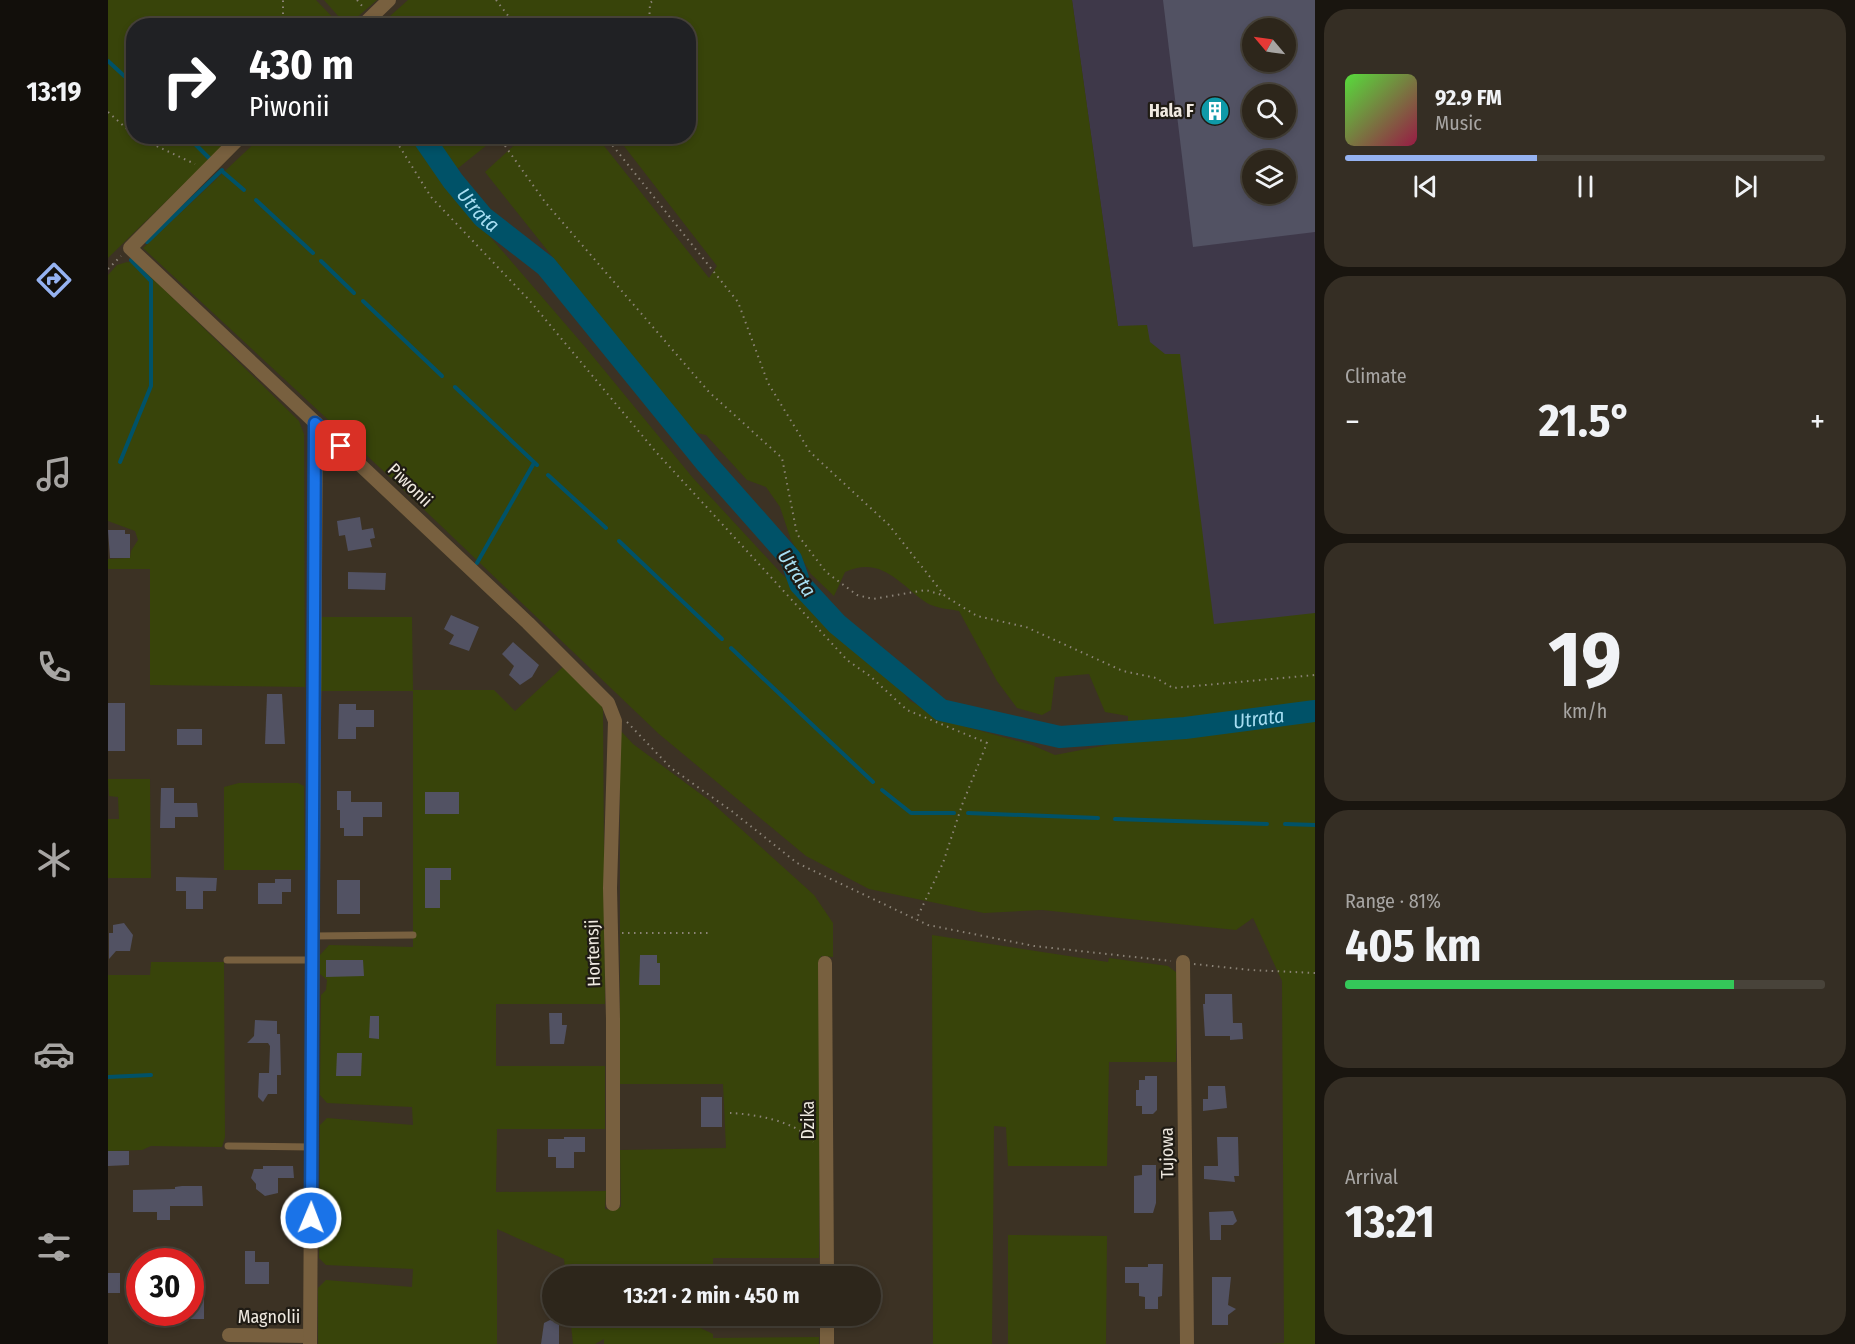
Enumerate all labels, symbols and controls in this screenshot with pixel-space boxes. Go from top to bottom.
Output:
north arrow [1242,18,1296,72]
map controls [1242,18,1296,204]
text: 430 m [249,40,354,90]
icon: right [150,42,228,120]
text: 13:19 [27,76,81,108]
button: search [1242,84,1296,138]
text: 92.9 FM [1435,84,1502,111]
text: Piwonii [249,91,330,123]
building icon: Hala F [1199,95,1231,127]
place label: Hala F [1149,100,1194,122]
text: Music [1435,111,1482,135]
button: layers [1242,150,1296,204]
icon: previous [1409,170,1442,203]
icon: pause [1569,170,1602,203]
icon: next [1729,170,1762,203]
water label: Utrata [452,183,504,237]
icon: directions [33,259,75,301]
text: Climate [1345,364,1407,388]
text: 21.5° [1539,394,1631,448]
text: − [1345,402,1360,442]
text: + [1810,402,1825,442]
pin [315,420,366,471]
icon: arrive [324,429,357,462]
icon: music [33,453,75,495]
street label: Piwonii [383,458,437,512]
water label: Utrata [773,545,821,601]
text: 19 [1548,613,1622,707]
icon: phone [33,646,75,688]
text: km/h [1563,699,1607,723]
water label: Utrata [1232,703,1286,734]
icon: climate [33,839,75,881]
text: Range · 81% [1345,889,1441,913]
street label: Hortensji [581,919,605,987]
text: 405 km [1345,919,1481,973]
icon: car [33,1033,75,1075]
street label: Dzika [797,1100,819,1139]
street label: Tujowa [1156,1127,1178,1179]
text: Arrival [1345,1165,1398,1189]
position arrow [279,1186,343,1250]
text: 13:21 [1345,1195,1435,1249]
icon: filters [33,1226,75,1268]
speed limit sign: 30 [126,1248,204,1326]
text: 13:21 · 2 min · 450 m [623,1282,800,1309]
street label: Magnolii [238,1306,300,1328]

